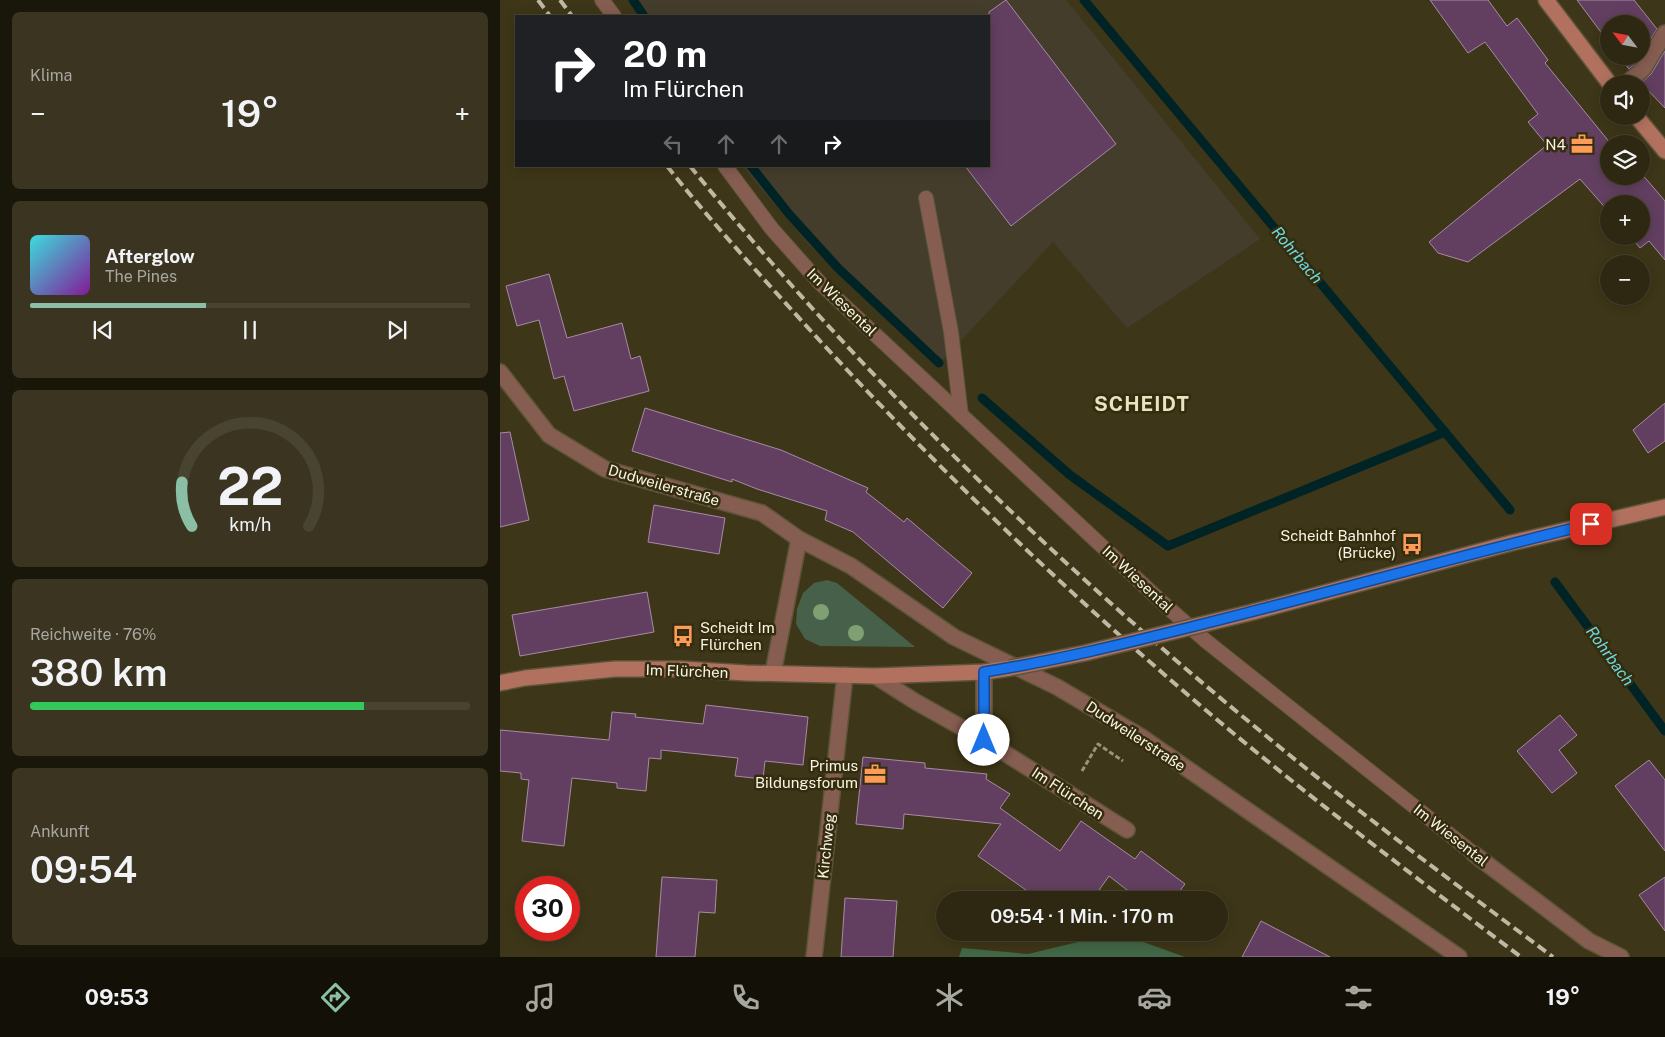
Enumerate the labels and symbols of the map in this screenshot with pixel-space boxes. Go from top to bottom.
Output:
north arrow [1600,15,1650,65]
office icon: N4 [1569,131,1595,157]
place label: N4 [1545,136,1566,153]
water label: Rohrbach [1268,223,1326,287]
street label: Im Wiesental [804,265,880,339]
district label: SCHEIDT [1094,392,1190,416]
street label: Dudweilerstraße [606,461,722,509]
pin [1570,503,1612,545]
place label: Scheidt Bahnhof (Brücke) [1280,527,1396,561]
bus stop icon: Scheidt Bahnhof (Brücke) [1399,531,1425,557]
street label: Im Wiesental [1099,542,1177,616]
place label: Scheidt Im Flürchen [700,619,775,653]
bus stop icon: Scheidt Im Flürchen [670,623,696,649]
water label: Rohrbach [1582,623,1638,689]
street label: Im Flürchen [645,661,729,681]
street label: Dudweilerstraße [1083,698,1189,774]
position arrow [957,713,1009,765]
place label: Primus Bildungsforum [755,757,858,791]
office icon: Primus Bildungsforum [862,761,888,787]
street label: Im Flürchen [1029,763,1107,823]
street label: Im Wiesental [1410,801,1492,869]
street label: Kirchweg [814,813,838,879]
speed limit sign: 30 [515,876,580,941]

